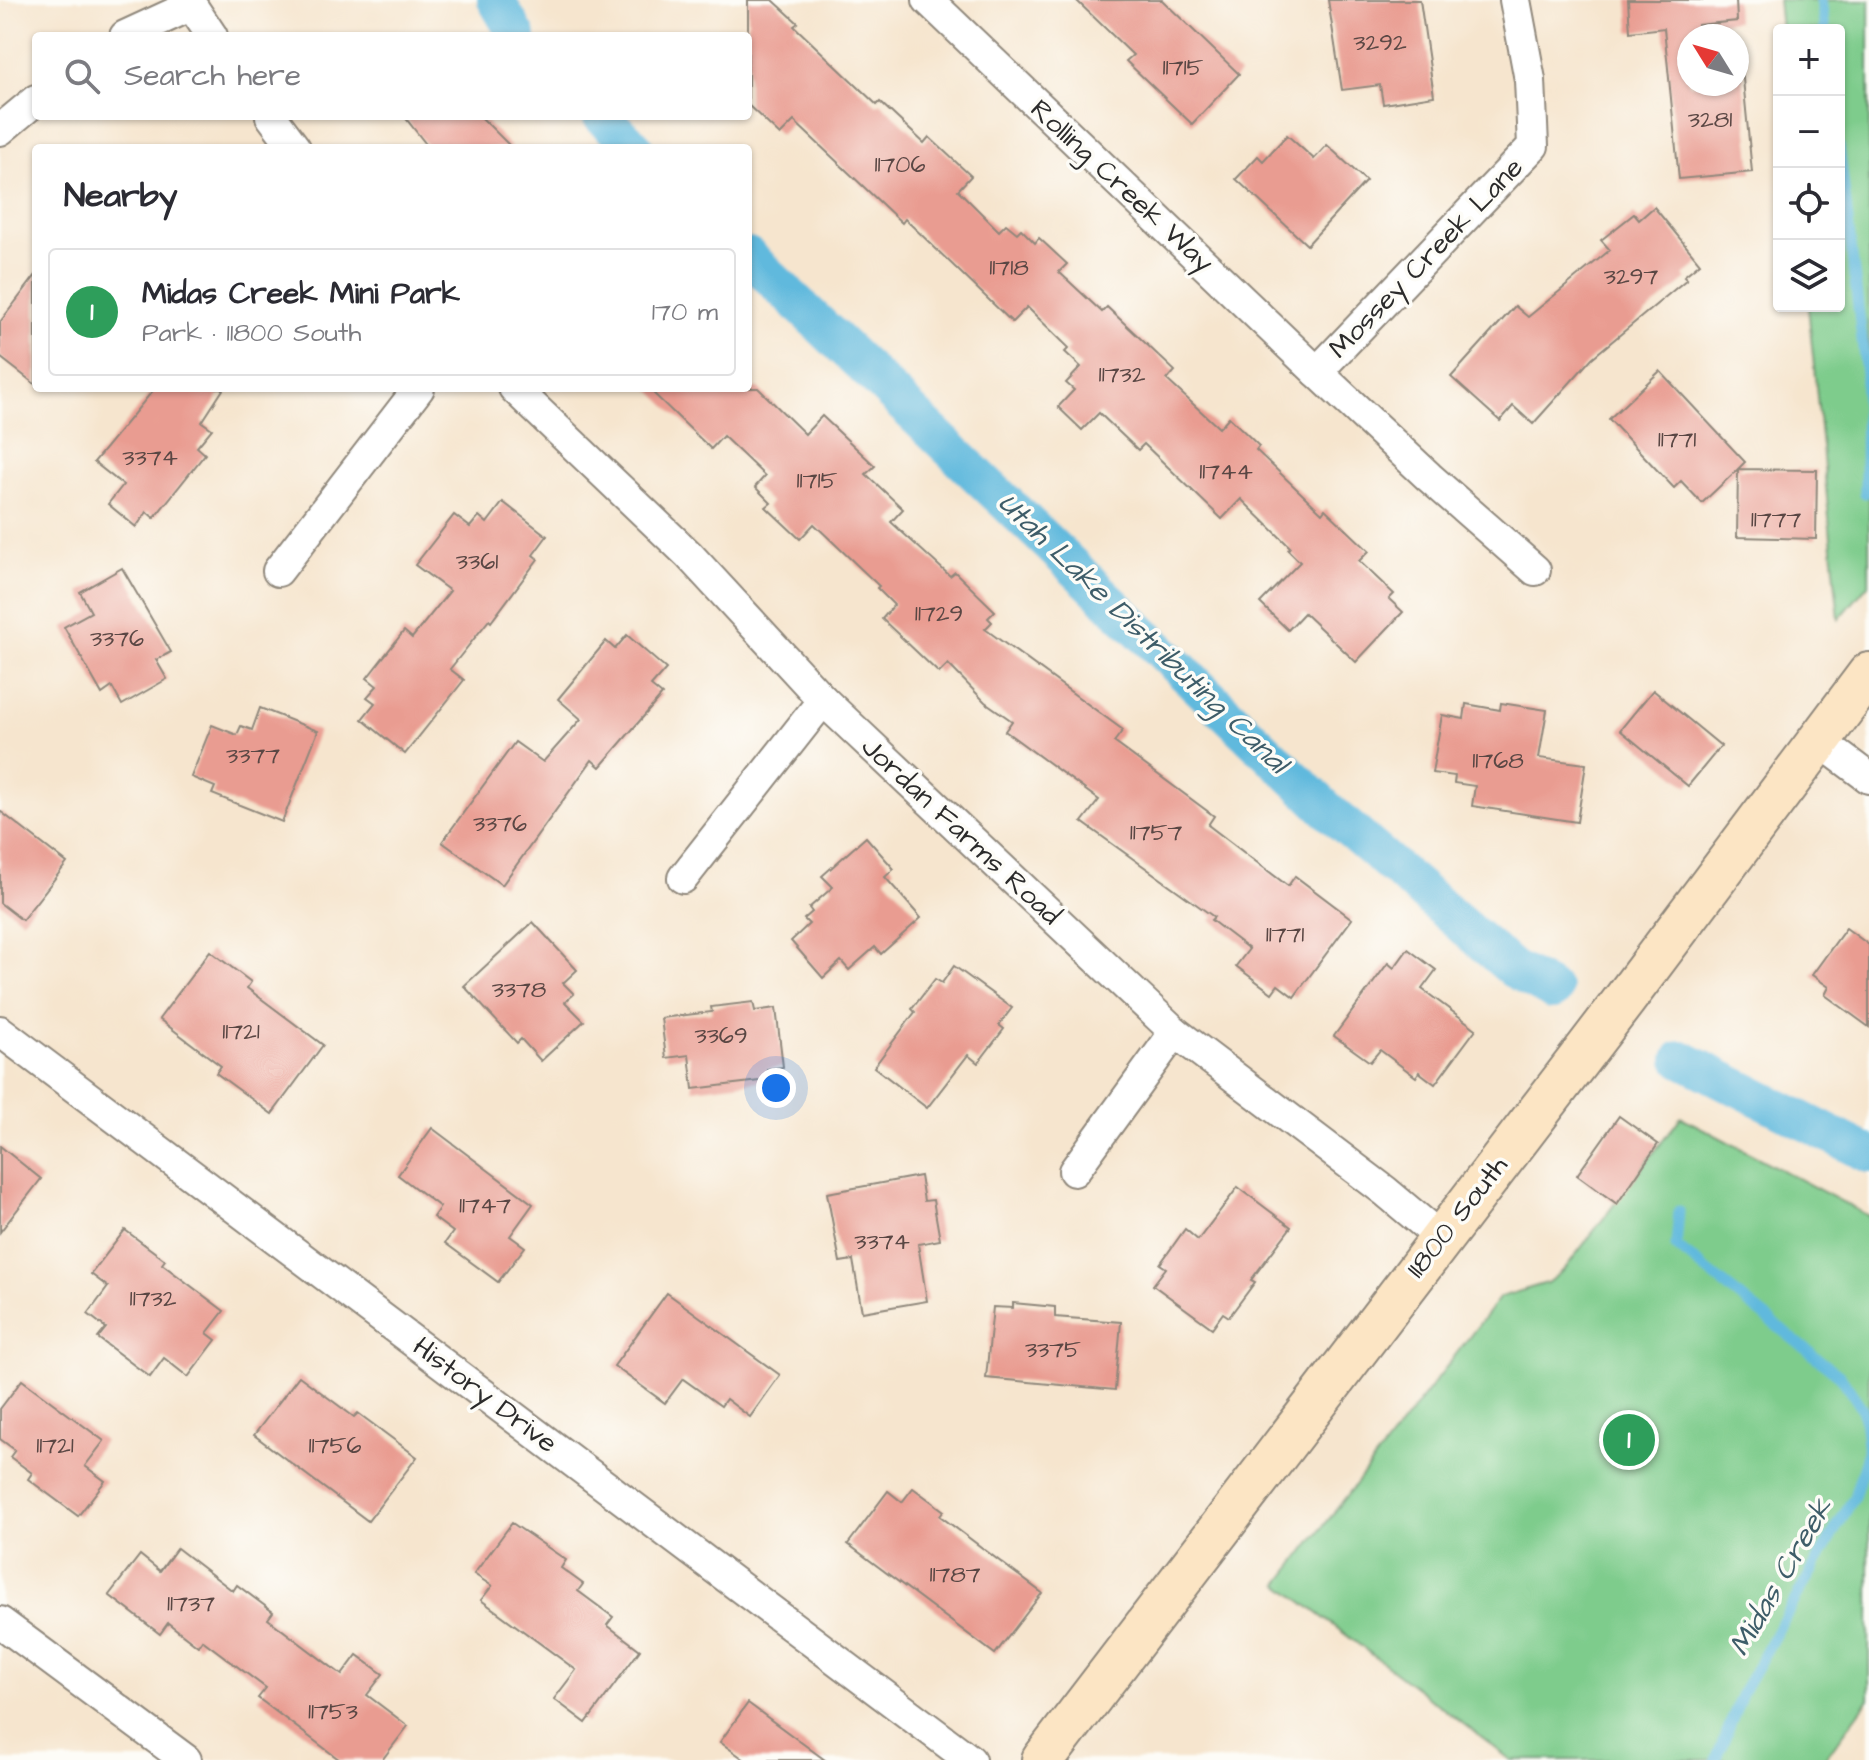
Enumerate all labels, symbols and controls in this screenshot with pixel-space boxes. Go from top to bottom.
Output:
north arrow [1677,24,1749,96]
map controls [1773,24,1845,312]
button: + [1773,24,1845,96]
house number: 3292 [1353,26,1407,60]
search box [32,32,752,120]
house number: 11715 [1163,51,1203,85]
icon: search [60,54,104,98]
text: Search here [124,55,301,97]
street label: Rolling Creek Way [1020,90,1222,283]
button: − [1773,96,1845,168]
house number: 3281 [1688,103,1732,137]
house number: 11706 [874,148,926,182]
street label: Mossey Creek Lane [1320,149,1534,368]
button: locate [1773,168,1845,240]
text: Nearby [64,172,178,220]
button: layers [1773,240,1845,312]
house number: 11718 [989,251,1029,285]
house number: 3297 [1604,260,1658,294]
text: Midas Creek Mini Park [142,273,460,315]
text: 1 [90,294,94,330]
text: 170 m [652,294,718,330]
text: Park · 11800 South [142,315,361,351]
house number: 11732 [1099,358,1146,392]
house number: 11771 [1658,423,1696,457]
house number: 3374 [122,441,178,475]
house number: 11744 [1199,455,1253,489]
house number: 11715 [797,464,837,498]
water label: Utah Lake Distributing Canal [988,483,1300,786]
house number: 11777 [1751,503,1801,537]
house number: 3361 [456,545,498,579]
house number: 11729 [915,597,963,631]
house number: 3376 [90,622,144,656]
street label: Jordan Farms Road [853,728,1069,934]
house number: 3377 [226,739,280,773]
house number: 11768 [1472,744,1524,778]
house number: 3376 [473,807,527,841]
house number: 11757 [1130,816,1183,850]
house number: 11771 [1266,918,1304,952]
house number: 3378 [492,973,546,1007]
house number: 11721 [222,1015,260,1049]
house number: 3369 [694,1019,748,1053]
your location [756,1068,796,1108]
street label: 11800 South [1397,1148,1517,1286]
house number: 11747 [459,1189,511,1223]
house number: 3374 [854,1225,910,1259]
house number: 11732 [130,1282,177,1316]
street label: History Drive [403,1328,565,1464]
house number: 3375 [1025,1333,1081,1367]
pin: 1 [1603,1410,1655,1470]
house number: 11721 [36,1429,74,1463]
house number: 11756 [309,1429,361,1463]
water label: Midas Creek [1719,1490,1843,1664]
house number: 11787 [929,1558,981,1592]
house number: 11737 [167,1587,215,1621]
house number: 11753 [308,1695,358,1729]

